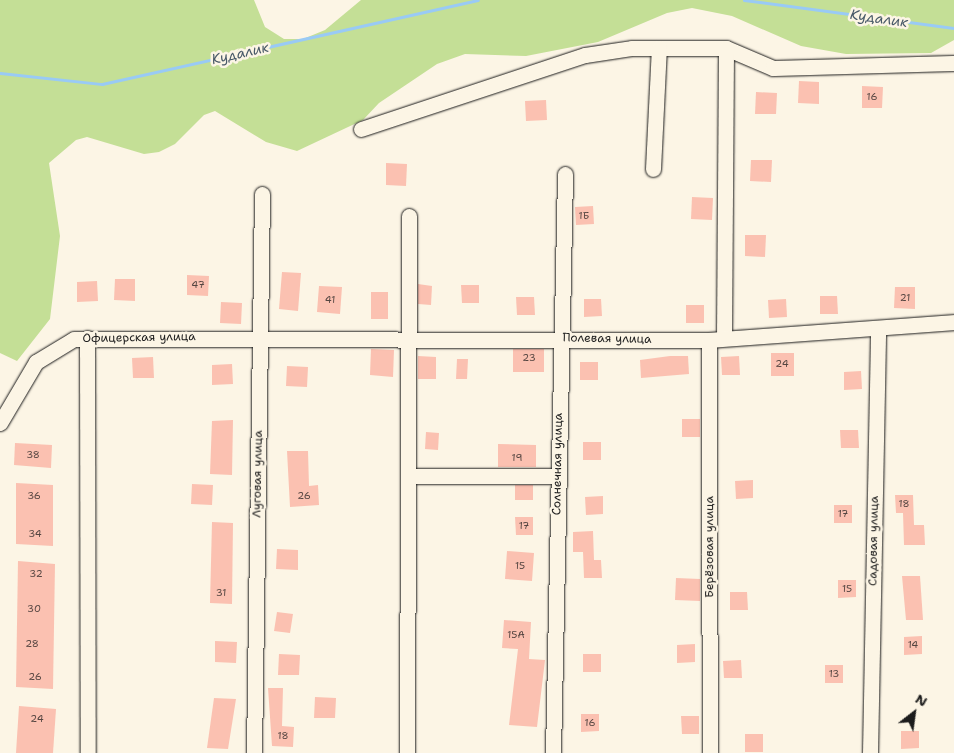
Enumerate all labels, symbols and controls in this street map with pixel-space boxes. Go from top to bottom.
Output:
water label: Кудалик [849,6,909,30]
water label: Кудалик [210,38,270,68]
house number: 16 [867,91,877,103]
house number: 1Б [579,210,589,222]
house number: 47 [191,279,205,291]
house number: 21 [900,292,910,304]
house number: 41 [325,294,335,306]
street label: Офицерская улица [82,330,196,346]
street label: Полевая улица [562,331,652,347]
house number: 23 [522,352,536,364]
house number: 24 [775,358,789,370]
street label: Солнечная улица [550,413,566,515]
street label: Луговая улица [250,430,266,518]
house number: 38 [26,449,40,461]
house number: 19 [512,452,522,464]
house number: 36 [27,490,41,502]
house number: 26 [297,490,311,502]
street label: Берёзовая улица [703,496,717,598]
street label: Садовая улица [866,496,882,586]
house number: 18 [898,498,910,510]
house number: 17 [838,508,848,520]
house number: 17 [519,520,529,532]
house number: 34 [28,528,42,540]
house number: 15 [515,560,525,572]
house number: 32 [29,568,43,580]
house number: 15 [842,583,852,595]
house number: 31 [216,587,226,599]
house number: 30 [27,603,41,615]
house number: 15А [507,629,525,641]
house number: 28 [25,638,39,650]
house number: 14 [908,639,918,651]
house number: 13 [829,668,839,680]
house number: 26 [28,671,42,683]
north arrow [889,688,939,738]
text: N [912,689,931,711]
house number: 24 [30,713,44,725]
house number: 16 [585,717,595,729]
house number: 18 [277,730,289,742]

